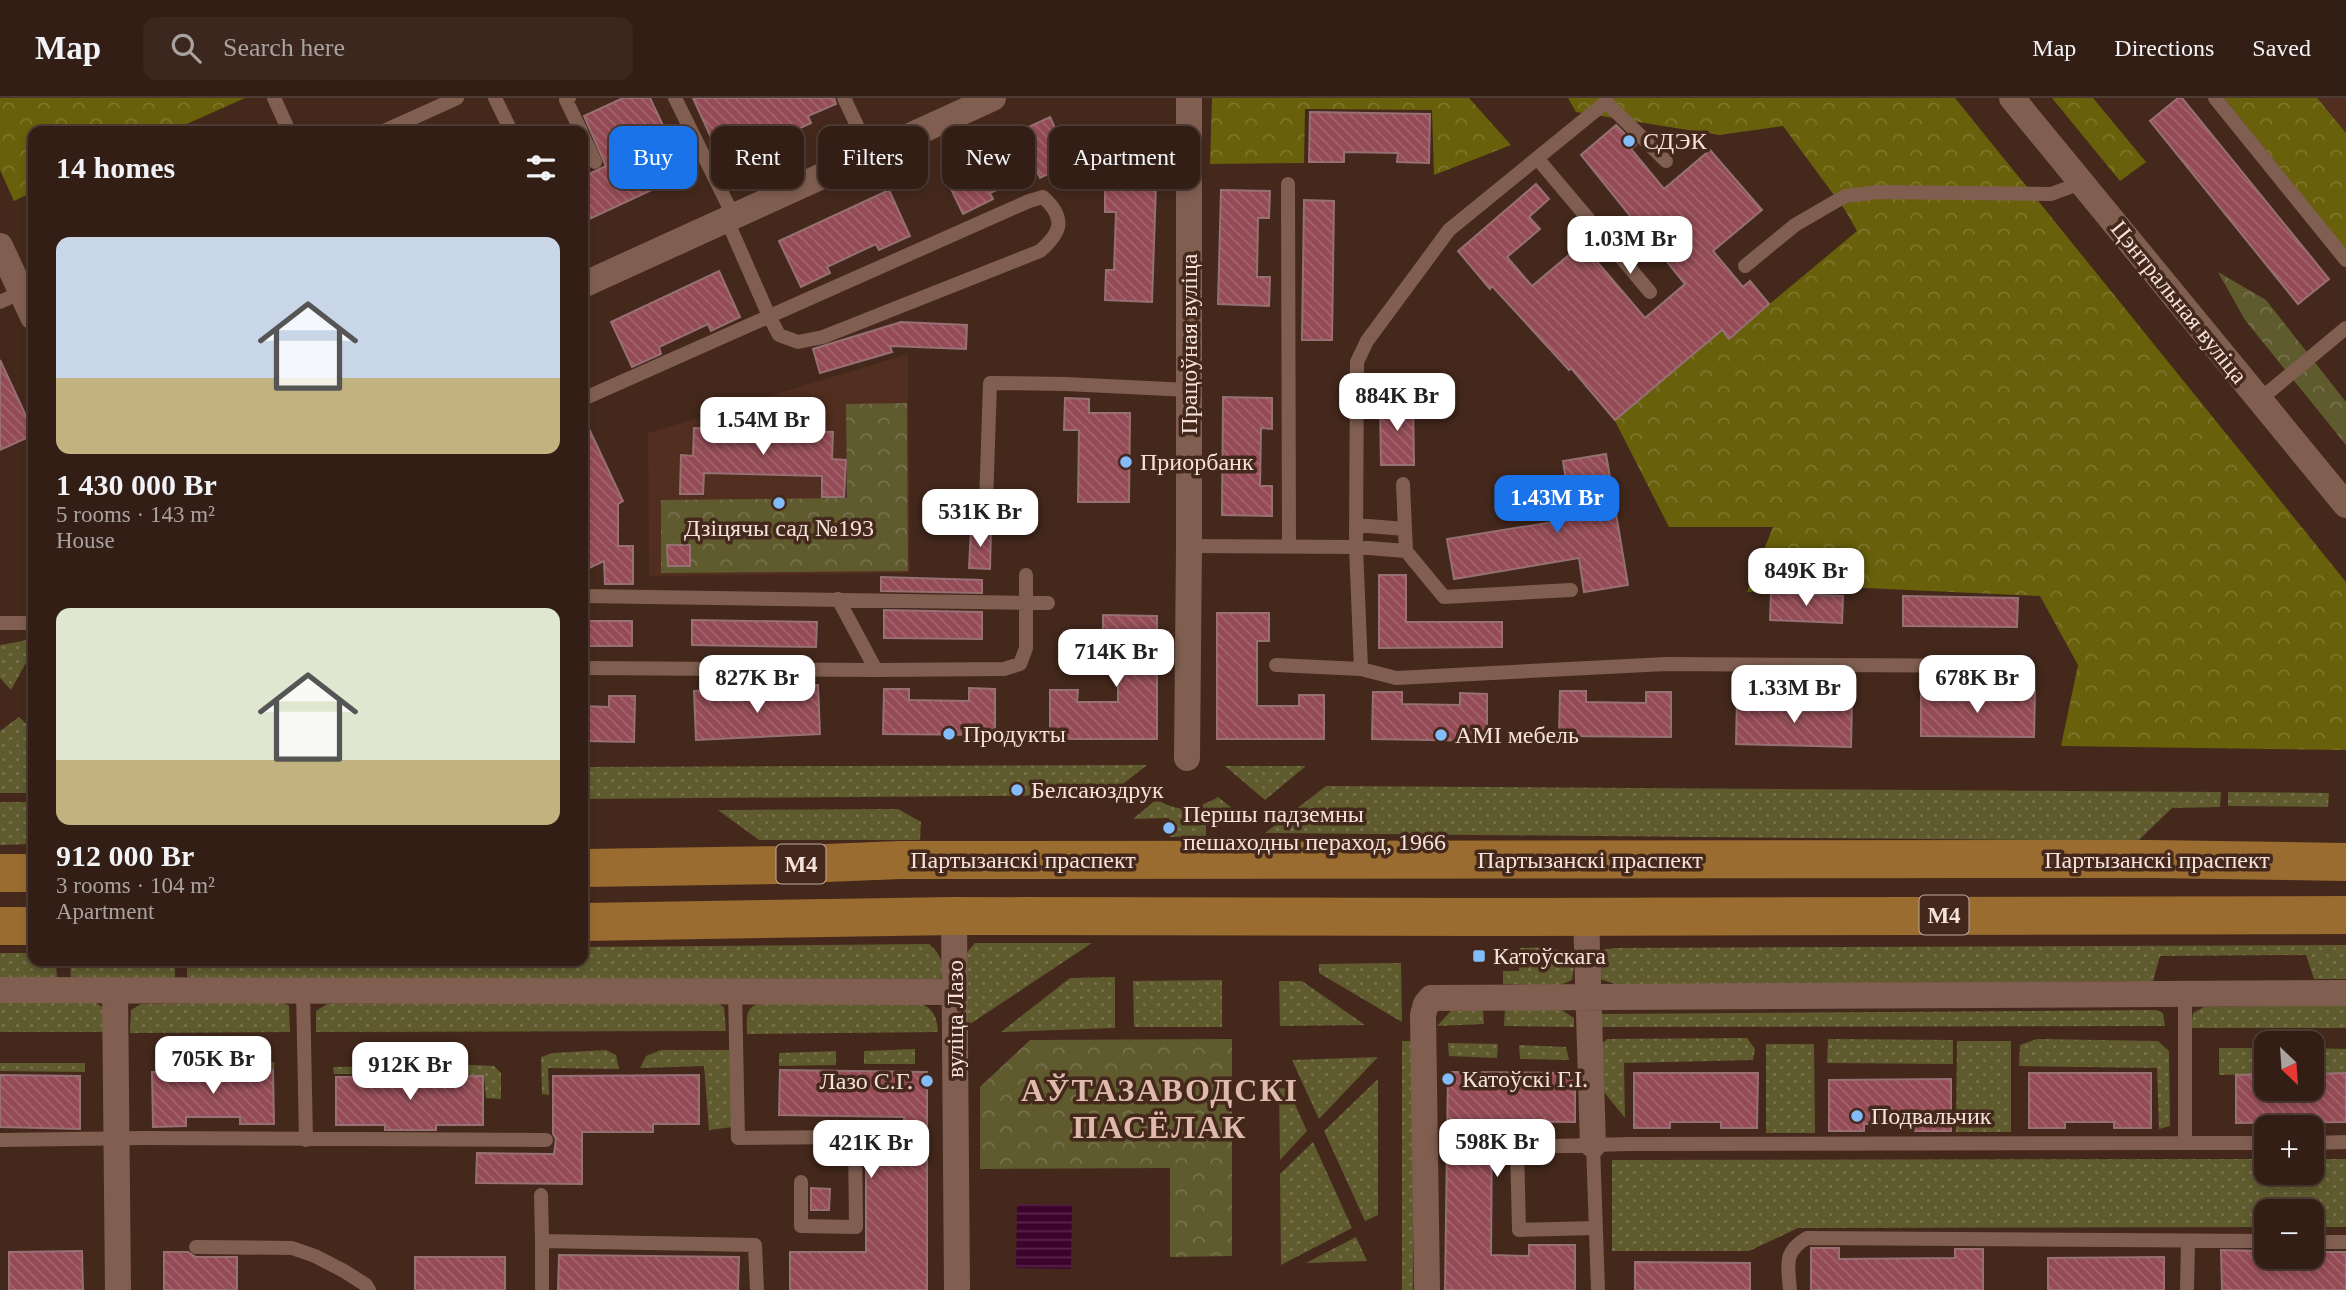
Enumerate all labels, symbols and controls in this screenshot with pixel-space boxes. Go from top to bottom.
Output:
search box [143,17,633,80]
icon: search [167,29,205,67]
text: Map [35,30,101,66]
text: Search here [223,33,345,62]
text: Map [2032,35,2076,61]
text: Directions [2114,35,2214,61]
text: Saved [2252,35,2311,61]
chip: Buy [609,126,697,189]
chip: Rent [711,126,804,189]
chip: Filters [818,126,928,189]
chip: New [942,126,1035,189]
chip: Apartment [1049,126,1200,189]
place label: СДЭК [1643,128,1708,154]
marker: СДЭК [1621,133,1637,149]
icon: filters [522,149,560,187]
text: 14 homes [56,151,175,184]
pin: 1.03M Br [1558,216,1702,276]
street label: Цэнтральная вуліца [2106,216,2253,389]
text: 1.03M Br [1583,226,1677,251]
street label: Працоўная вуліца [1176,253,1202,434]
icon: home [245,283,371,409]
pin: 884K Br [1332,374,1462,433]
text: 884K Br [1355,383,1439,408]
pin: 1.54M Br [691,398,835,457]
text: 1.54M Br [716,407,810,432]
place label: Приорбанк [1140,449,1254,475]
marker: Приорбанк [1118,454,1134,470]
text: 1 430 000 Br [56,468,217,501]
pin: 1.43M Br [1485,476,1629,535]
text: 1.43M Br [1510,485,1604,510]
pin: 531K Br [915,490,1045,549]
marker: Дзіцячы сад №193 [771,495,787,511]
text: 531K Br [938,499,1022,524]
text: 5 rooms · 143 m² [56,502,215,527]
place label: Дзіцячы сад №193 [684,515,874,541]
text: House [56,528,115,553]
pin: 849K Br [1741,548,1871,608]
text: 849K Br [1764,558,1848,583]
pin: 714K Br [1051,630,1181,689]
text: 714K Br [1074,639,1158,664]
icon: home [245,654,371,780]
pin: 827K Br [692,656,822,715]
pin: 678K Br [1912,656,2042,715]
text: 827K Br [715,665,799,690]
text: 678K Br [1935,665,2019,690]
pin: 1.33M Br [1722,666,1866,725]
text: 1.33M Br [1747,675,1841,700]
place label: Продукты [963,721,1066,747]
place label: AMI мебель [1455,722,1579,748]
marker: Продукты [941,726,957,742]
marker: AMI мебель [1433,727,1449,743]
place label: Белсаюздрук [1031,777,1164,803]
marker: Белсаюздрук [1009,782,1025,798]
place label: Першы падземны пешаходны пераход, 1966 [1183,801,1446,855]
marker: Першы падземны пешаходны пераход, 1966 [1161,820,1177,836]
text: 912 000 Br [56,839,194,872]
road number: М4 [776,844,826,884]
street label: Партызанскі праспект [910,847,1136,873]
street label: Партызанскі праспект [1477,847,1703,873]
street label: Партызанскі праспект [2044,847,2270,873]
text: 3 rooms · 104 m² [56,873,215,898]
road number: М4 [1920,895,1968,934]
text: Apartment [56,899,154,924]
place label: Катоўскага [1493,943,1606,969]
marker: Катоўскага [1471,948,1487,964]
street label: вуліца Лазо [942,960,968,1078]
north arrow [2254,1031,2324,1101]
map controls [2254,1031,2324,1269]
pin: 705K Br [148,1037,278,1096]
pin: 912K Br [345,1042,475,1102]
text: 705K Br [171,1046,255,1071]
text: 912K Br [368,1052,452,1077]
place label: Катоўскі Г.І. [1462,1066,1588,1092]
place label: Лазо С.Г. [820,1068,913,1094]
marker: Катоўскі Г.І. [1440,1071,1456,1087]
district label: АЎТАЗАВОДСКІ ПАСЁЛАК [1021,1072,1299,1145]
marker: Лазо С.Г. [919,1073,935,1089]
place label: Подвальчик [1871,1103,1992,1129]
marker: Подвальчик [1849,1108,1865,1124]
button: + [2254,1115,2324,1185]
pin: 598K Br [1432,1119,1562,1179]
pin: 421K Br [806,1121,936,1180]
text: 598K Br [1455,1129,1539,1154]
text: 421K Br [829,1130,913,1155]
button: − [2254,1199,2324,1269]

